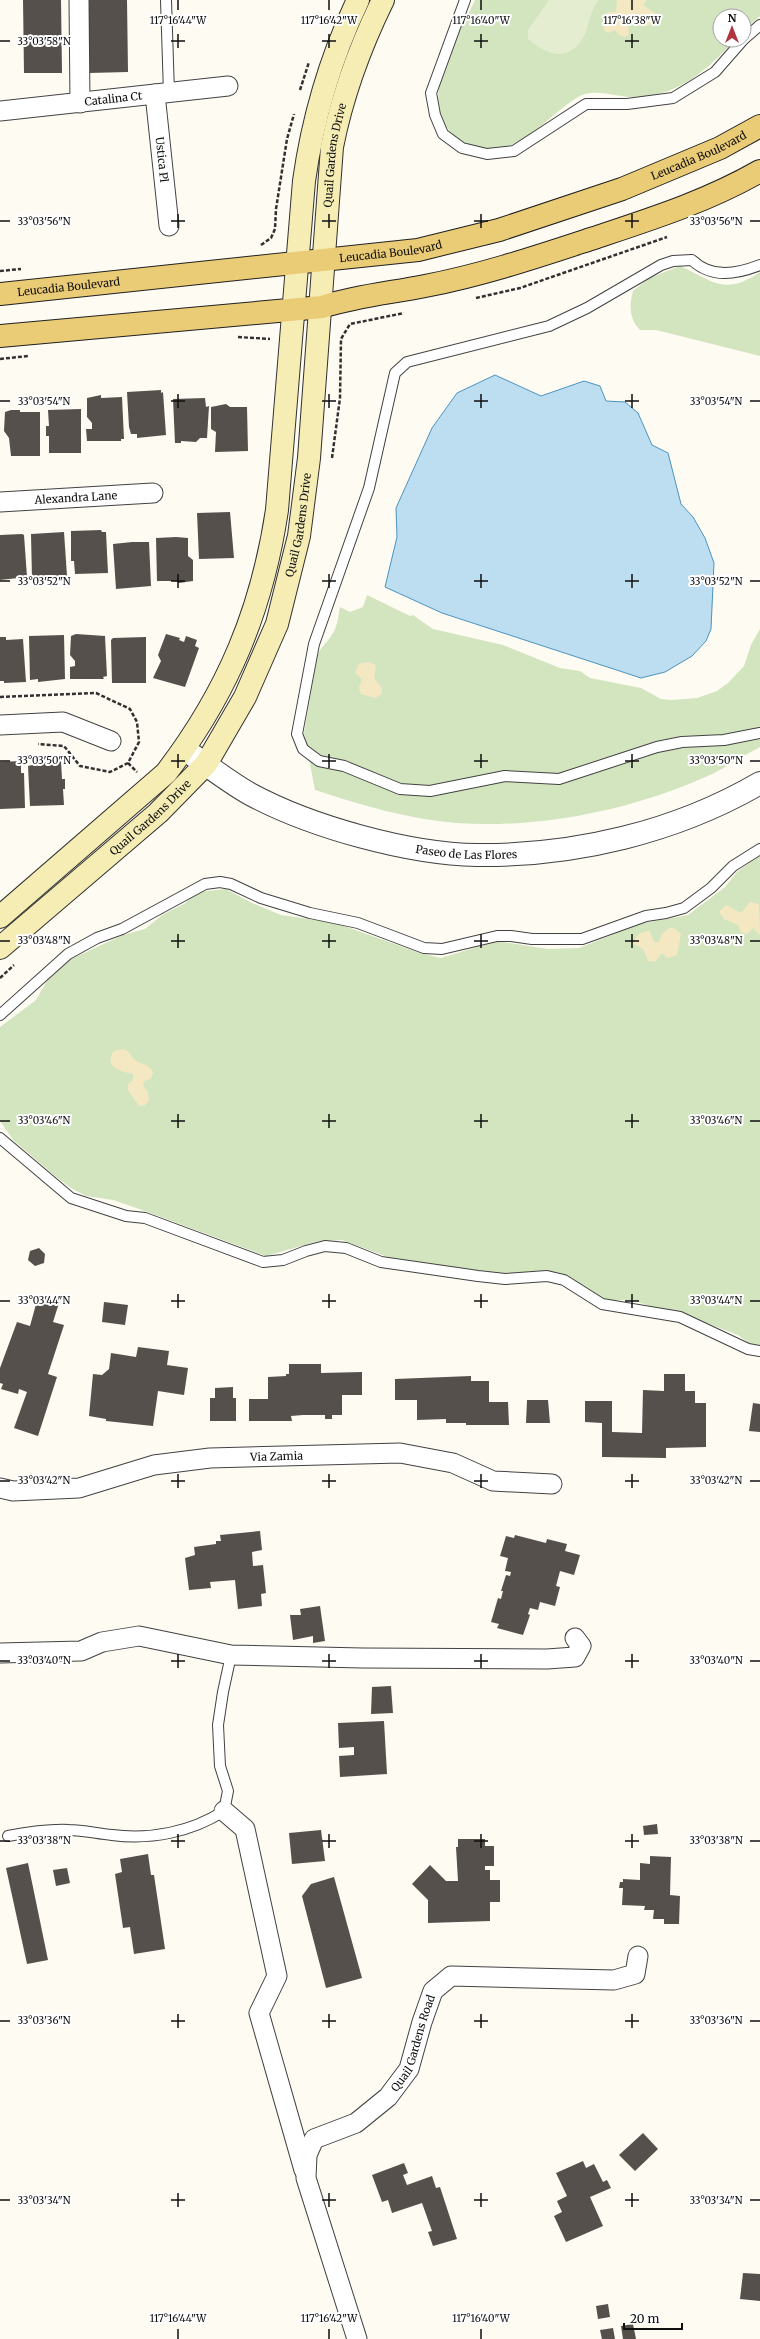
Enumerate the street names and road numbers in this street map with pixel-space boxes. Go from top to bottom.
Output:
street label: Catalina Ct [84,88,143,109]
street label: Quail Gardens Drive [321,101,349,208]
street label: Leucadia Boulevard [649,128,749,183]
street label: Ustica Pl [153,136,171,184]
street label: Leucadia Boulevard [339,237,444,265]
street label: Leucadia Boulevard [16,274,121,299]
street label: Quail Gardens Drive [282,472,314,579]
street label: Alexandra Lane [33,488,118,507]
street label: Quail Gardens Drive [107,777,194,858]
street label: Paseo de Las Flores [415,842,518,862]
street label: Via Zamia [249,1449,303,1464]
street label: Quail Gardens Road [388,1992,438,2094]

